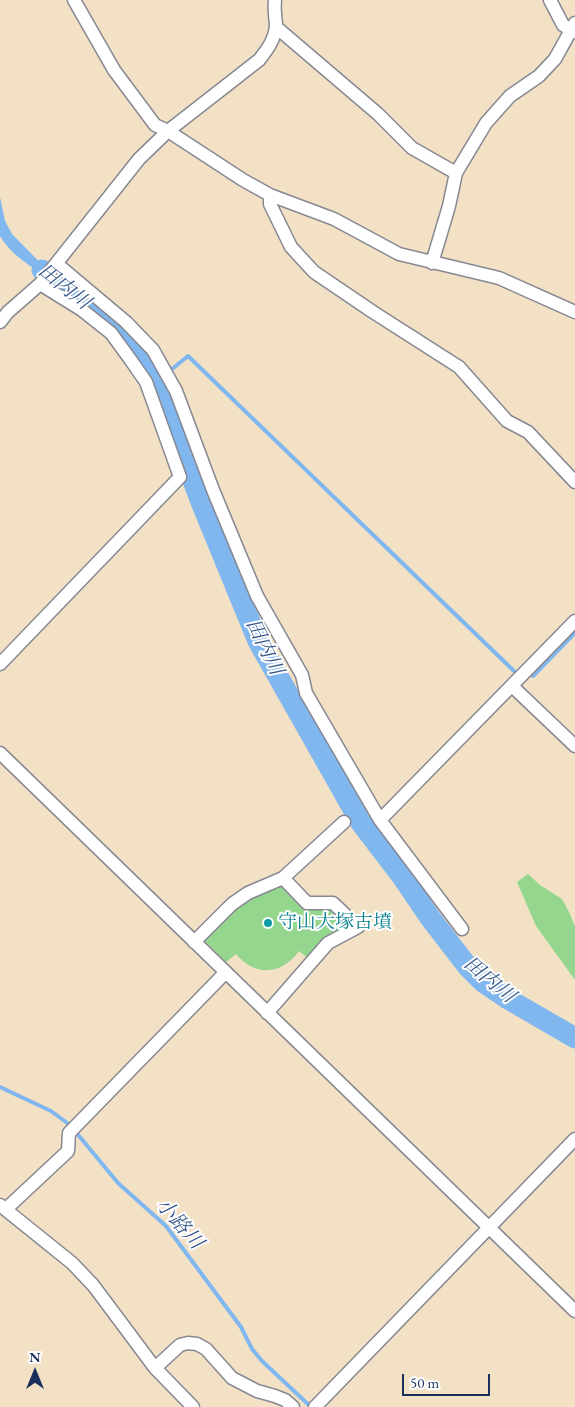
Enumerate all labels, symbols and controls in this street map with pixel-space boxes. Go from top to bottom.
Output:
water label: 田内川 [33,259,95,315]
water label: 田内川 [240,615,288,679]
place label: 守山大塚古墳 [278,912,392,934]
marker: 守山大塚古墳 [262,917,274,929]
water label: 田内川 [458,952,520,1008]
water label: 小路川 [150,1193,208,1255]
north arrow [10,1347,60,1397]
text: N [29,1348,41,1366]
scale bar [405,1364,492,1396]
text: 50 m [410,1373,439,1392]

